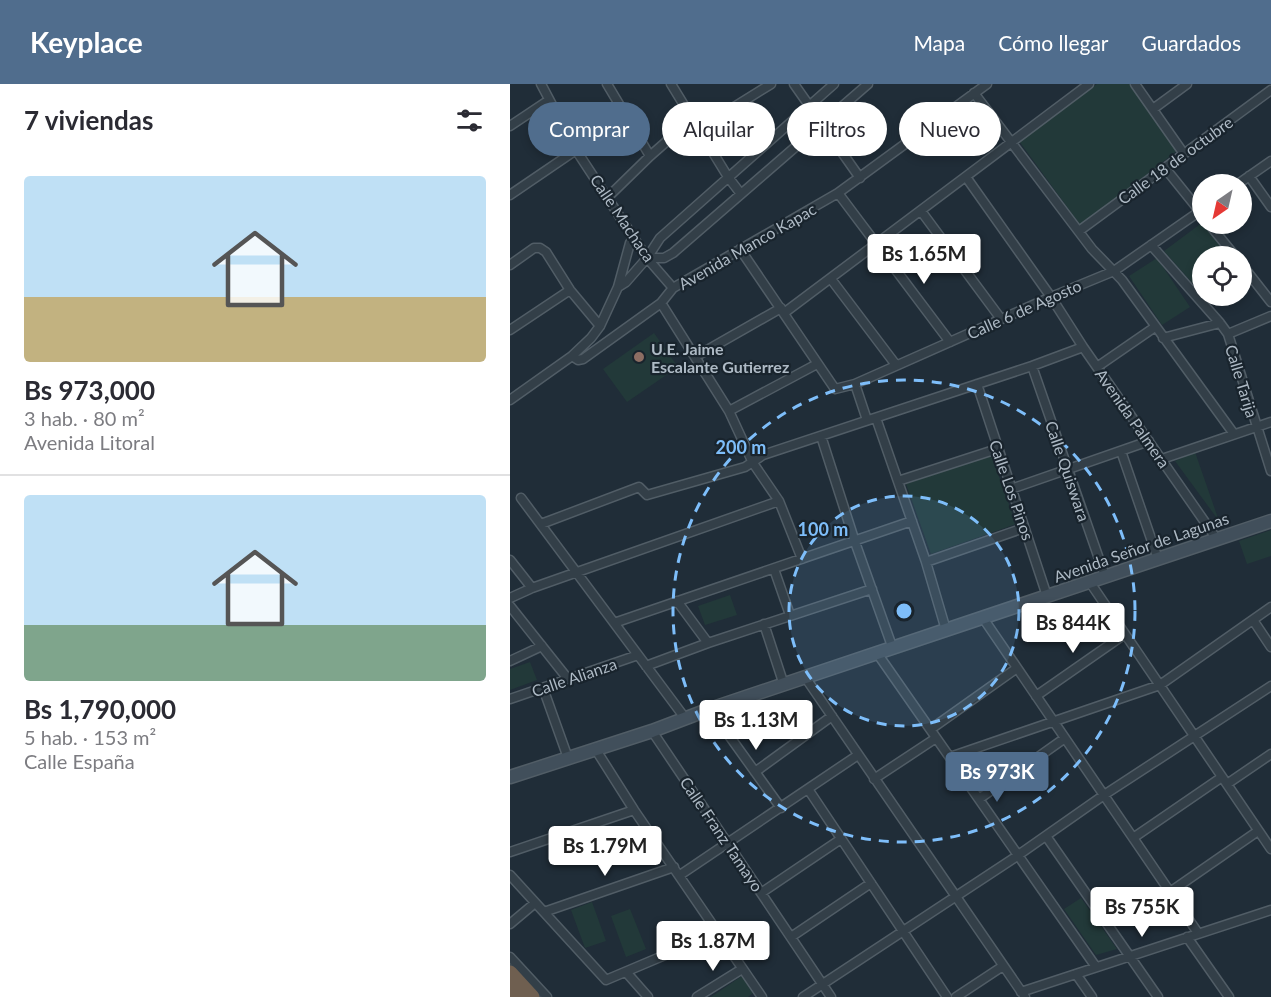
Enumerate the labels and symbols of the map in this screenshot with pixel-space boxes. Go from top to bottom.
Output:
street label: Calle 18 de octubre [1114,112,1236,208]
street label: Calle Machaca [587,171,659,265]
north arrow [1192,174,1252,234]
street label: Avenida Manco Kapac [675,199,819,293]
pin: Bs 1.65M [862,234,986,285]
street label: Calle 6 de Agosto [964,275,1084,343]
place label: U.E. Jaime Escalante Gutierrez [651,339,789,376]
street label: Calle Tarija [1222,342,1262,420]
marker: U.E. Jaime Escalante Gutierrez [632,350,646,364]
street label: Avenida Palmera [1092,365,1174,471]
street label: Calle Quiswara [1042,418,1094,524]
text: 200 m [716,436,766,458]
street label: Calle Los Pinos [986,437,1038,543]
street label: Avenida Señor de Lagunas [1051,508,1231,586]
text: 100 m [798,518,848,540]
centre of rings [894,601,914,621]
pin: Bs 844K [1018,603,1128,654]
street label: Calle Alianza [529,654,619,700]
pin: Bs 1.13M [694,700,818,751]
pin: Bs 973K [942,752,1052,803]
street label: Calle Franz Tamayo [677,773,767,895]
pin: Bs 1.79M [543,826,667,877]
pin: Bs 755K [1087,887,1197,938]
pin: Bs 1.87M [651,921,775,972]

